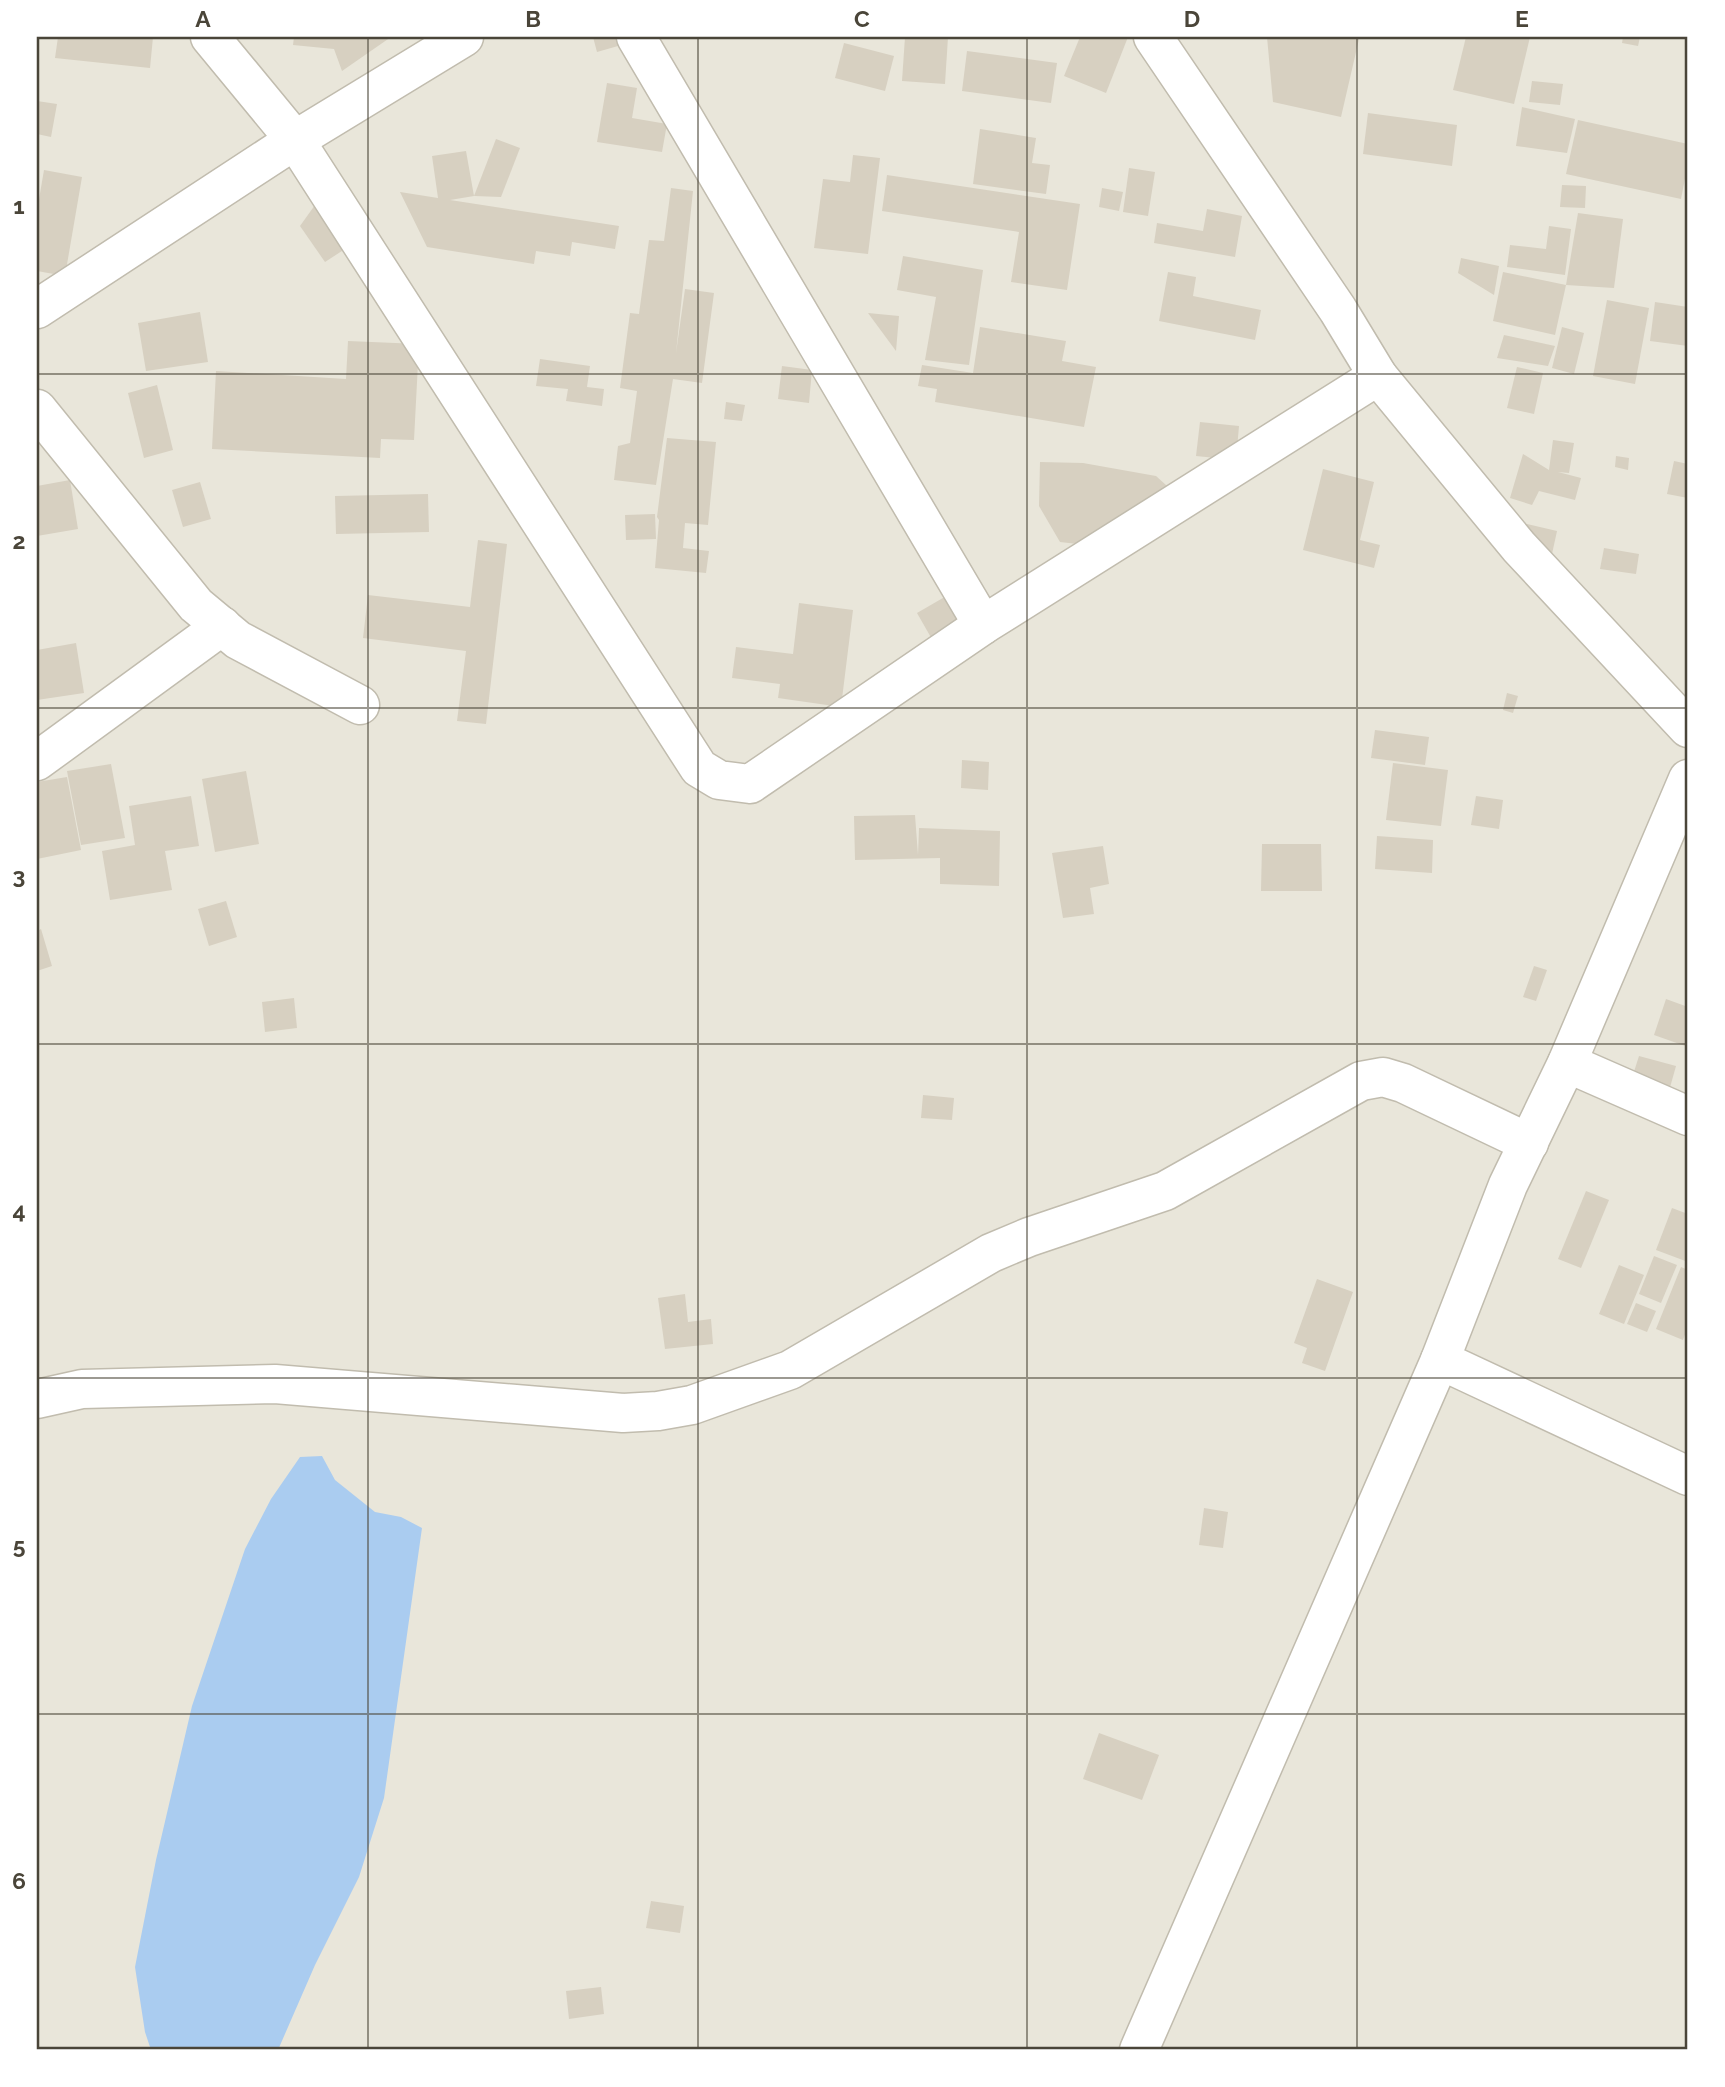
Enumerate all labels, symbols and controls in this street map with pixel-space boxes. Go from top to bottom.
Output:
text: A [195,5,211,32]
text: B [525,5,541,32]
text: C [854,5,870,32]
text: D [1184,5,1200,32]
text: E [1515,5,1529,32]
text: 1 [13,192,25,219]
text: 2 [13,527,25,554]
text: 3 [13,862,25,889]
text: 4 [12,1197,26,1224]
text: 5 [13,1532,26,1559]
text: 6 [12,1867,26,1894]

